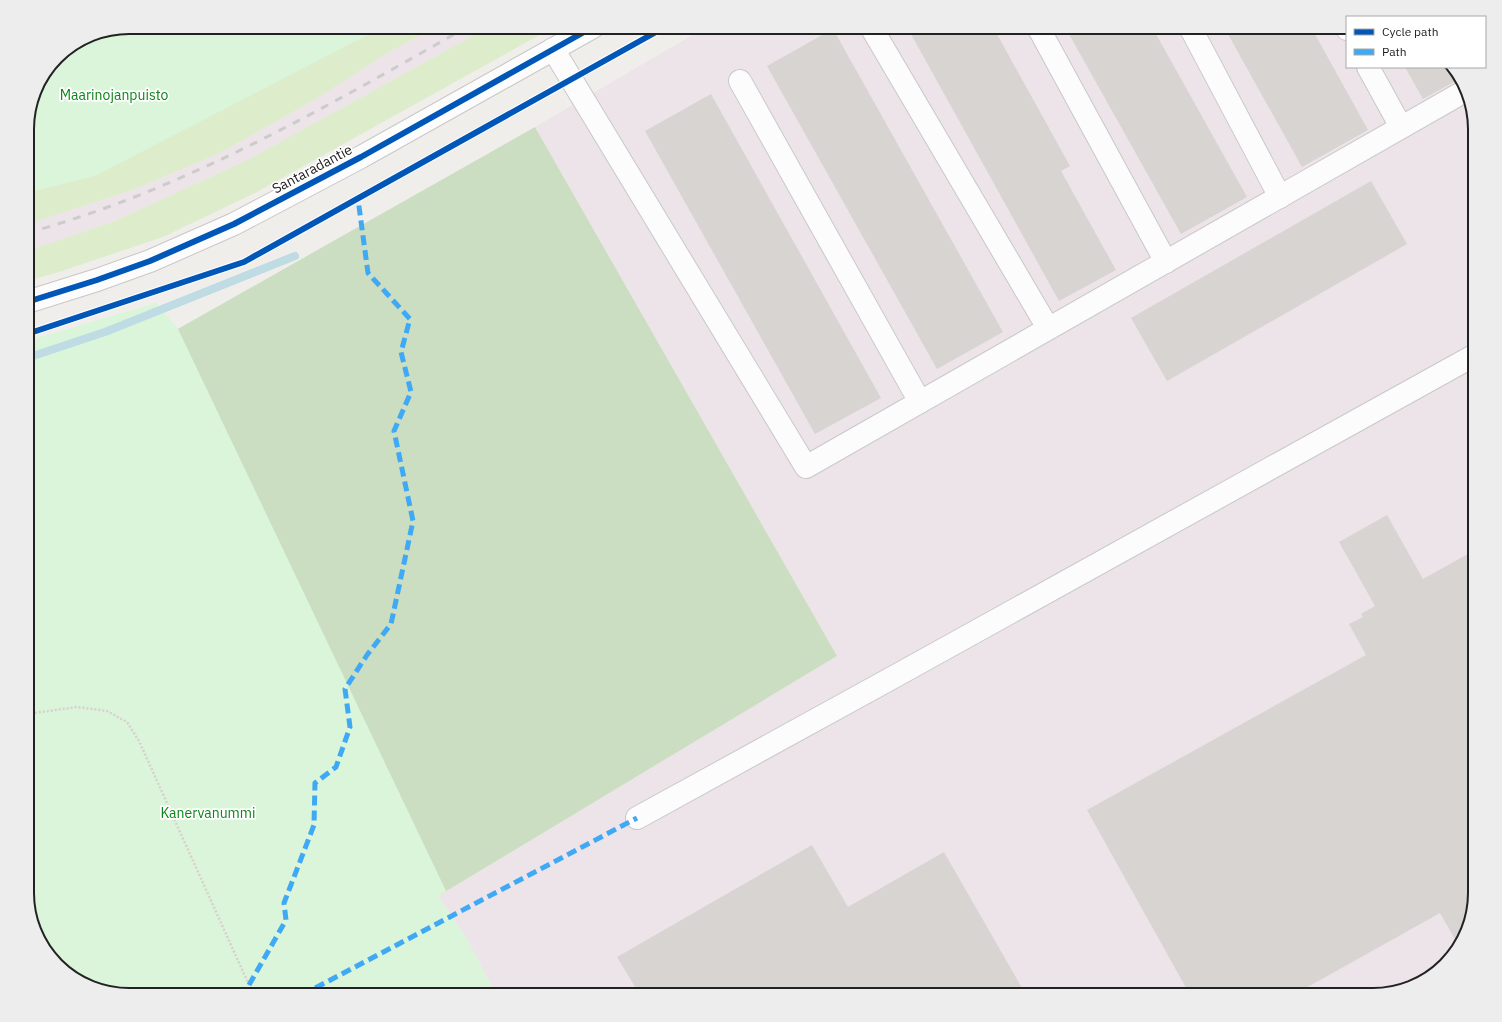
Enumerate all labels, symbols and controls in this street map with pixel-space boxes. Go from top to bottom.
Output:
legend [1346,16,1486,68]
text: Cycle path [1382,24,1439,39]
text: Path [1382,44,1407,59]
park label: Maarinojanpuisto [60,86,168,104]
street label: Santaradantie [269,140,355,198]
park label: Kanervanummi [160,804,256,822]

